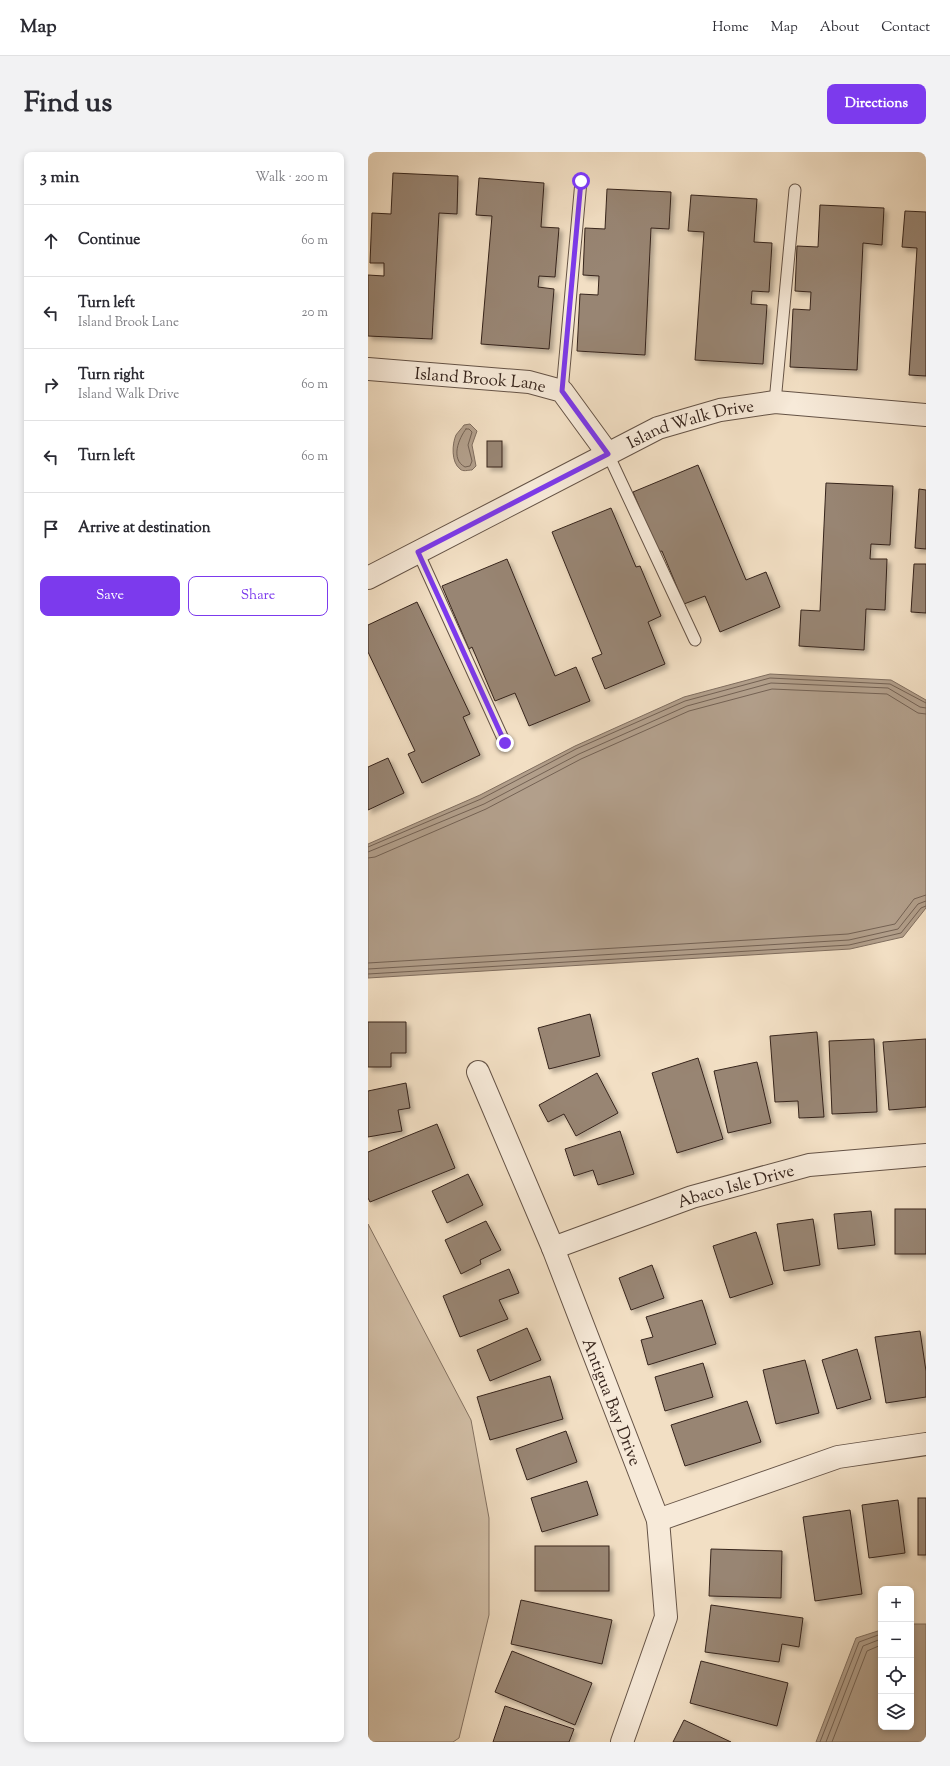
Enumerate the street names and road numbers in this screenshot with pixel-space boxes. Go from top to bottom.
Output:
street label: Island Brook Lane [414,363,549,400]
street label: Island Walk Drive [623,395,756,456]
street label: Abaco Isle Drive [674,1160,797,1215]
street label: Antigua Bay Drive [575,1335,646,1470]

